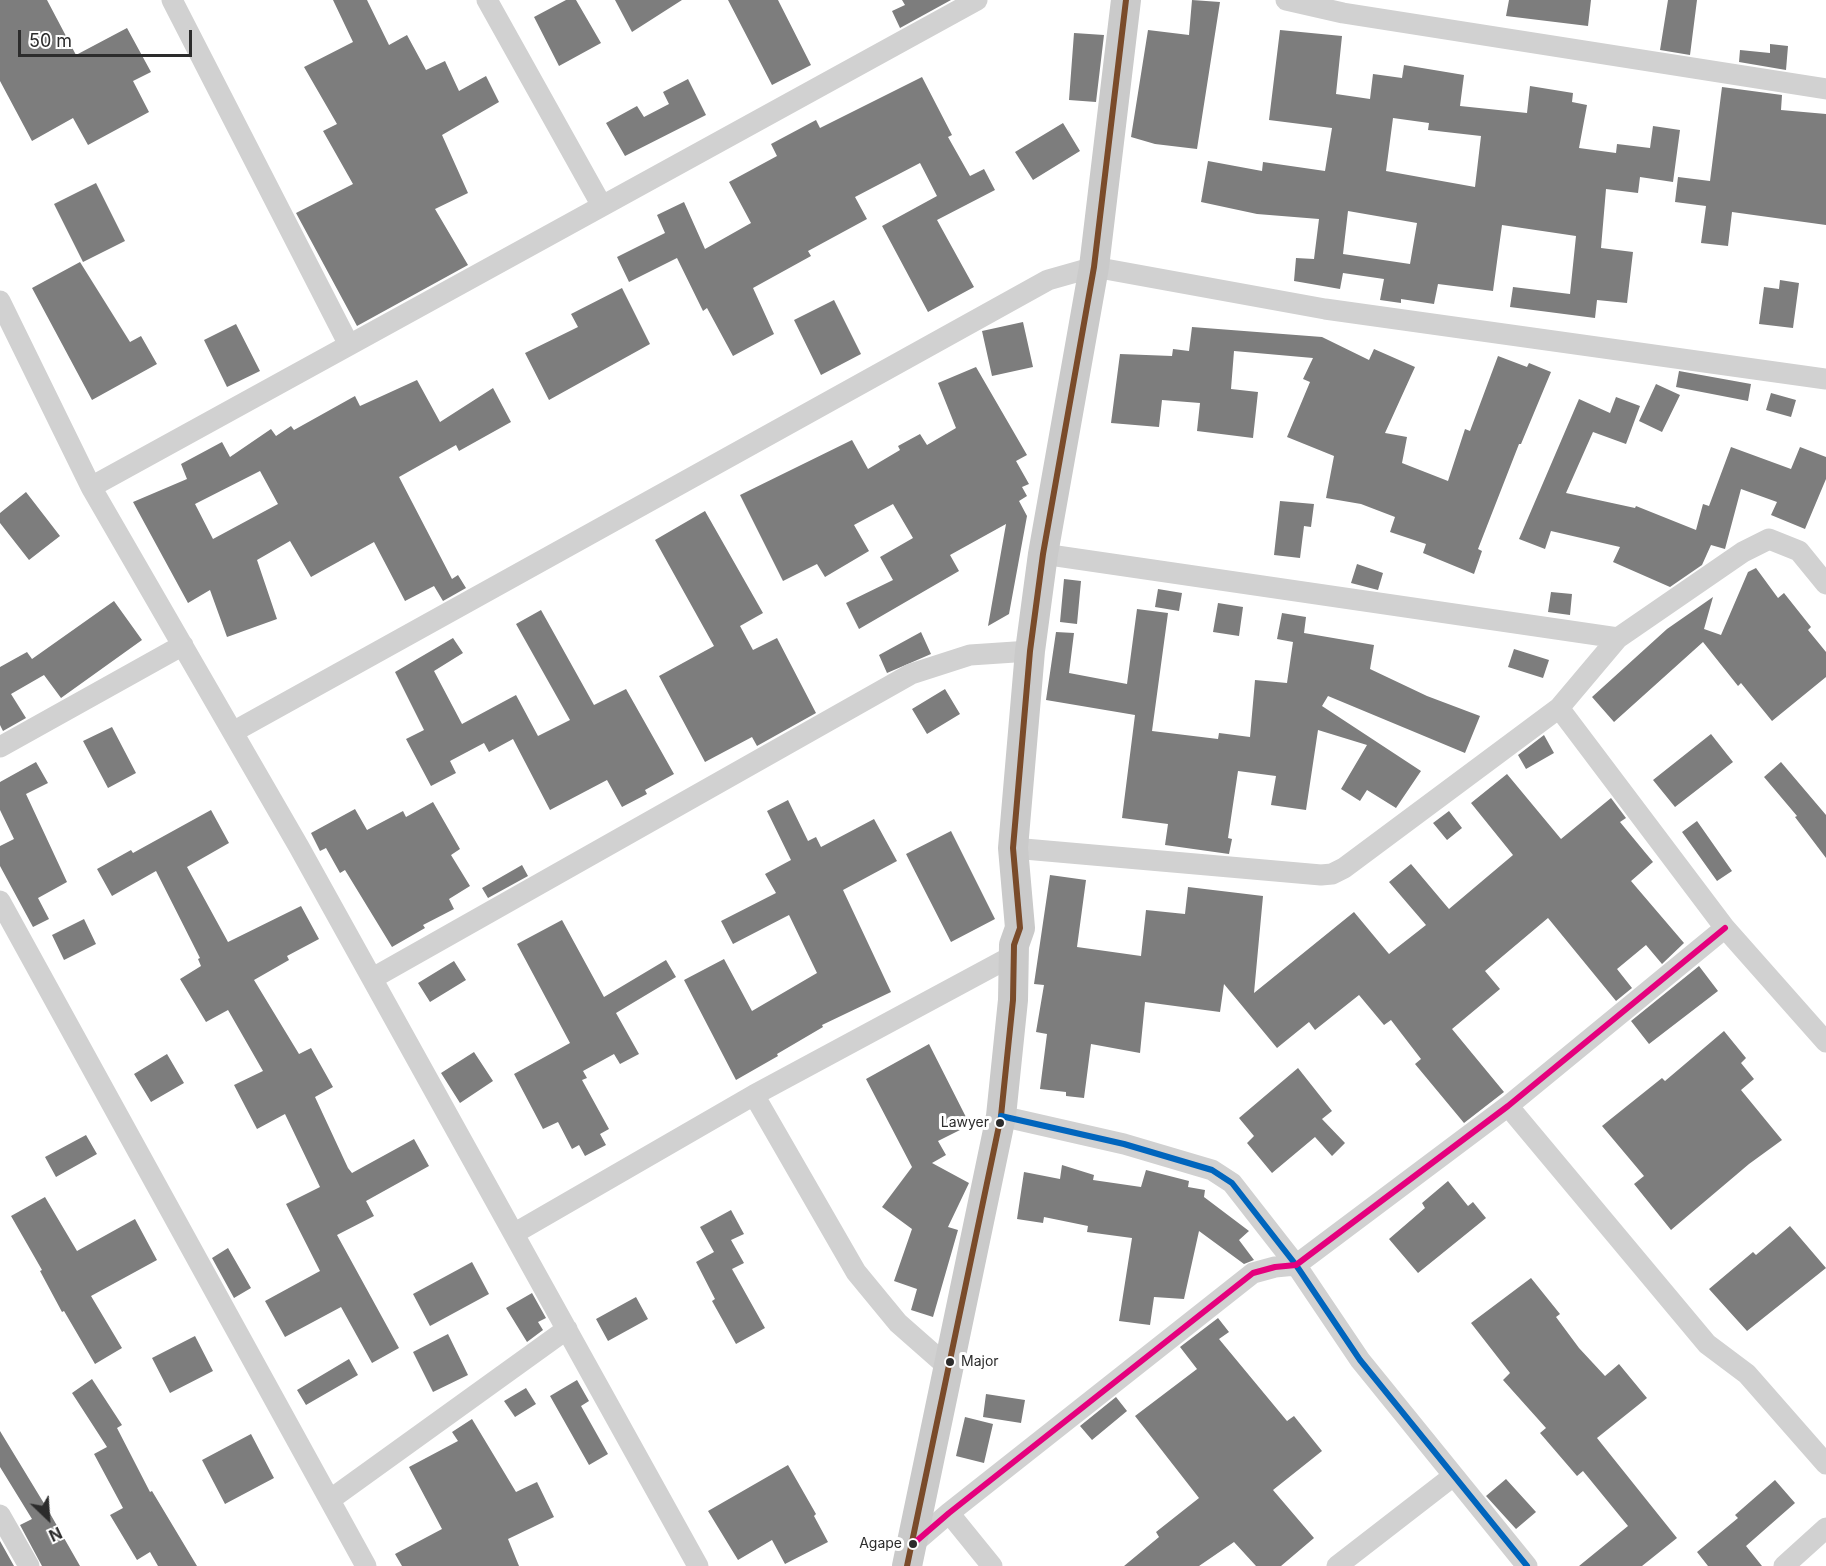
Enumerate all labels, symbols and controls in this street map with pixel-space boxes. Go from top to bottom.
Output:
scale bar [21,18,195,56]
text: 50 m [29,30,72,51]
place label: Lawyer [941,1115,989,1131]
marker: Lawyer [994,1117,1006,1129]
place label: Major [961,1354,999,1370]
marker: Major [944,1356,956,1368]
north arrow [18,1488,78,1548]
text: N [46,1523,65,1546]
place label: Agape [859,1536,902,1552]
marker: Agape [907,1538,919,1550]

